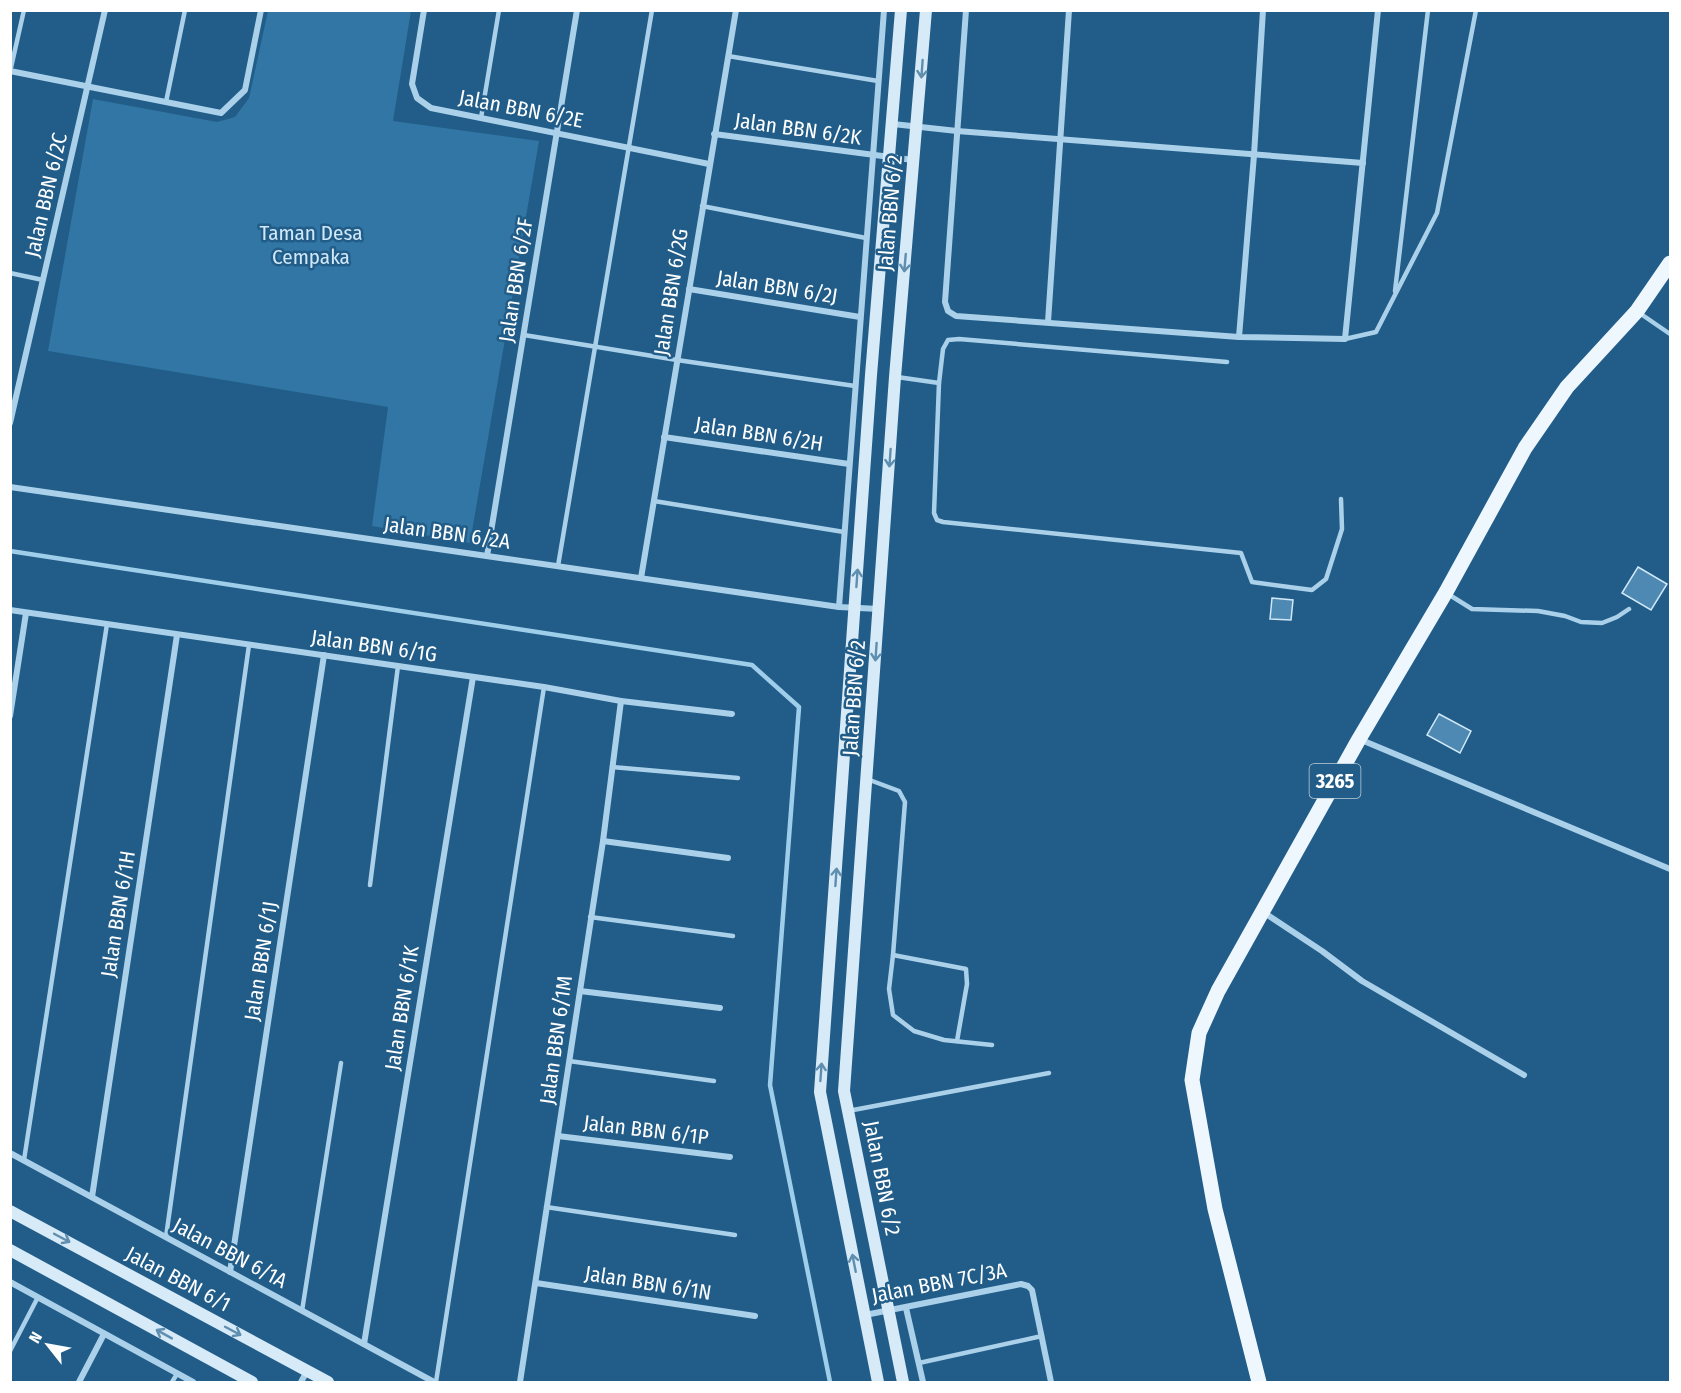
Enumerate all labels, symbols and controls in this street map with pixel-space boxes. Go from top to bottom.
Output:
one-way arrow [916,58,927,78]
street label: Jalan BBN 6/2E [457,84,586,134]
street label: Jalan BBN 6/2K [733,107,864,151]
street label: Jalan BBN 6/2C [19,130,73,260]
street label: Jalan BBN 6/2 [872,154,908,272]
street label: Jalan BBN 6/2F [493,216,539,344]
park label: Taman Desa Cempaka [259,220,363,270]
street label: Jalan BBN 6/2G [648,227,694,357]
one-way arrow [899,253,910,273]
street label: Jalan BBN 6/2J [715,265,839,309]
street label: Jalan BBN 6/2H [693,411,825,457]
one-way arrow [884,447,895,467]
street label: Jalan BBN 6/2A [382,511,512,555]
one-way arrow [852,569,863,588]
street label: Jalan BBN 6/1G [309,624,439,668]
street label: Jalan BBN 6/2 [837,639,871,757]
one-way arrow [871,642,882,662]
road number: 3265 [1310,764,1360,798]
street label: Jalan BBN 6/1H [95,849,141,979]
one-way arrow [830,868,841,888]
street label: Jalan BBN 6/1J [239,899,283,1023]
street label: Jalan BBN 6/1K [379,943,425,1072]
street label: Jalan BBN 6/1M [534,974,578,1106]
one-way arrow [816,1062,827,1082]
street label: Jalan BBN 6/1P [582,1109,710,1151]
street label: Jalan BBN 6/2 [858,1118,906,1238]
street label: Jalan BBN 6/1A [168,1212,292,1294]
one-way arrow [53,1232,70,1244]
street label: Jalan BBN 6/1 [121,1241,235,1317]
one-way arrow [848,1254,859,1274]
street label: Jalan BBN 7C/3A [869,1257,1009,1309]
street label: Jalan BBN 6/1N [583,1260,713,1306]
north arrow [18,1315,78,1375]
one-way arrow [224,1326,242,1337]
one-way arrow [156,1328,173,1340]
text: N [25,1329,46,1347]

